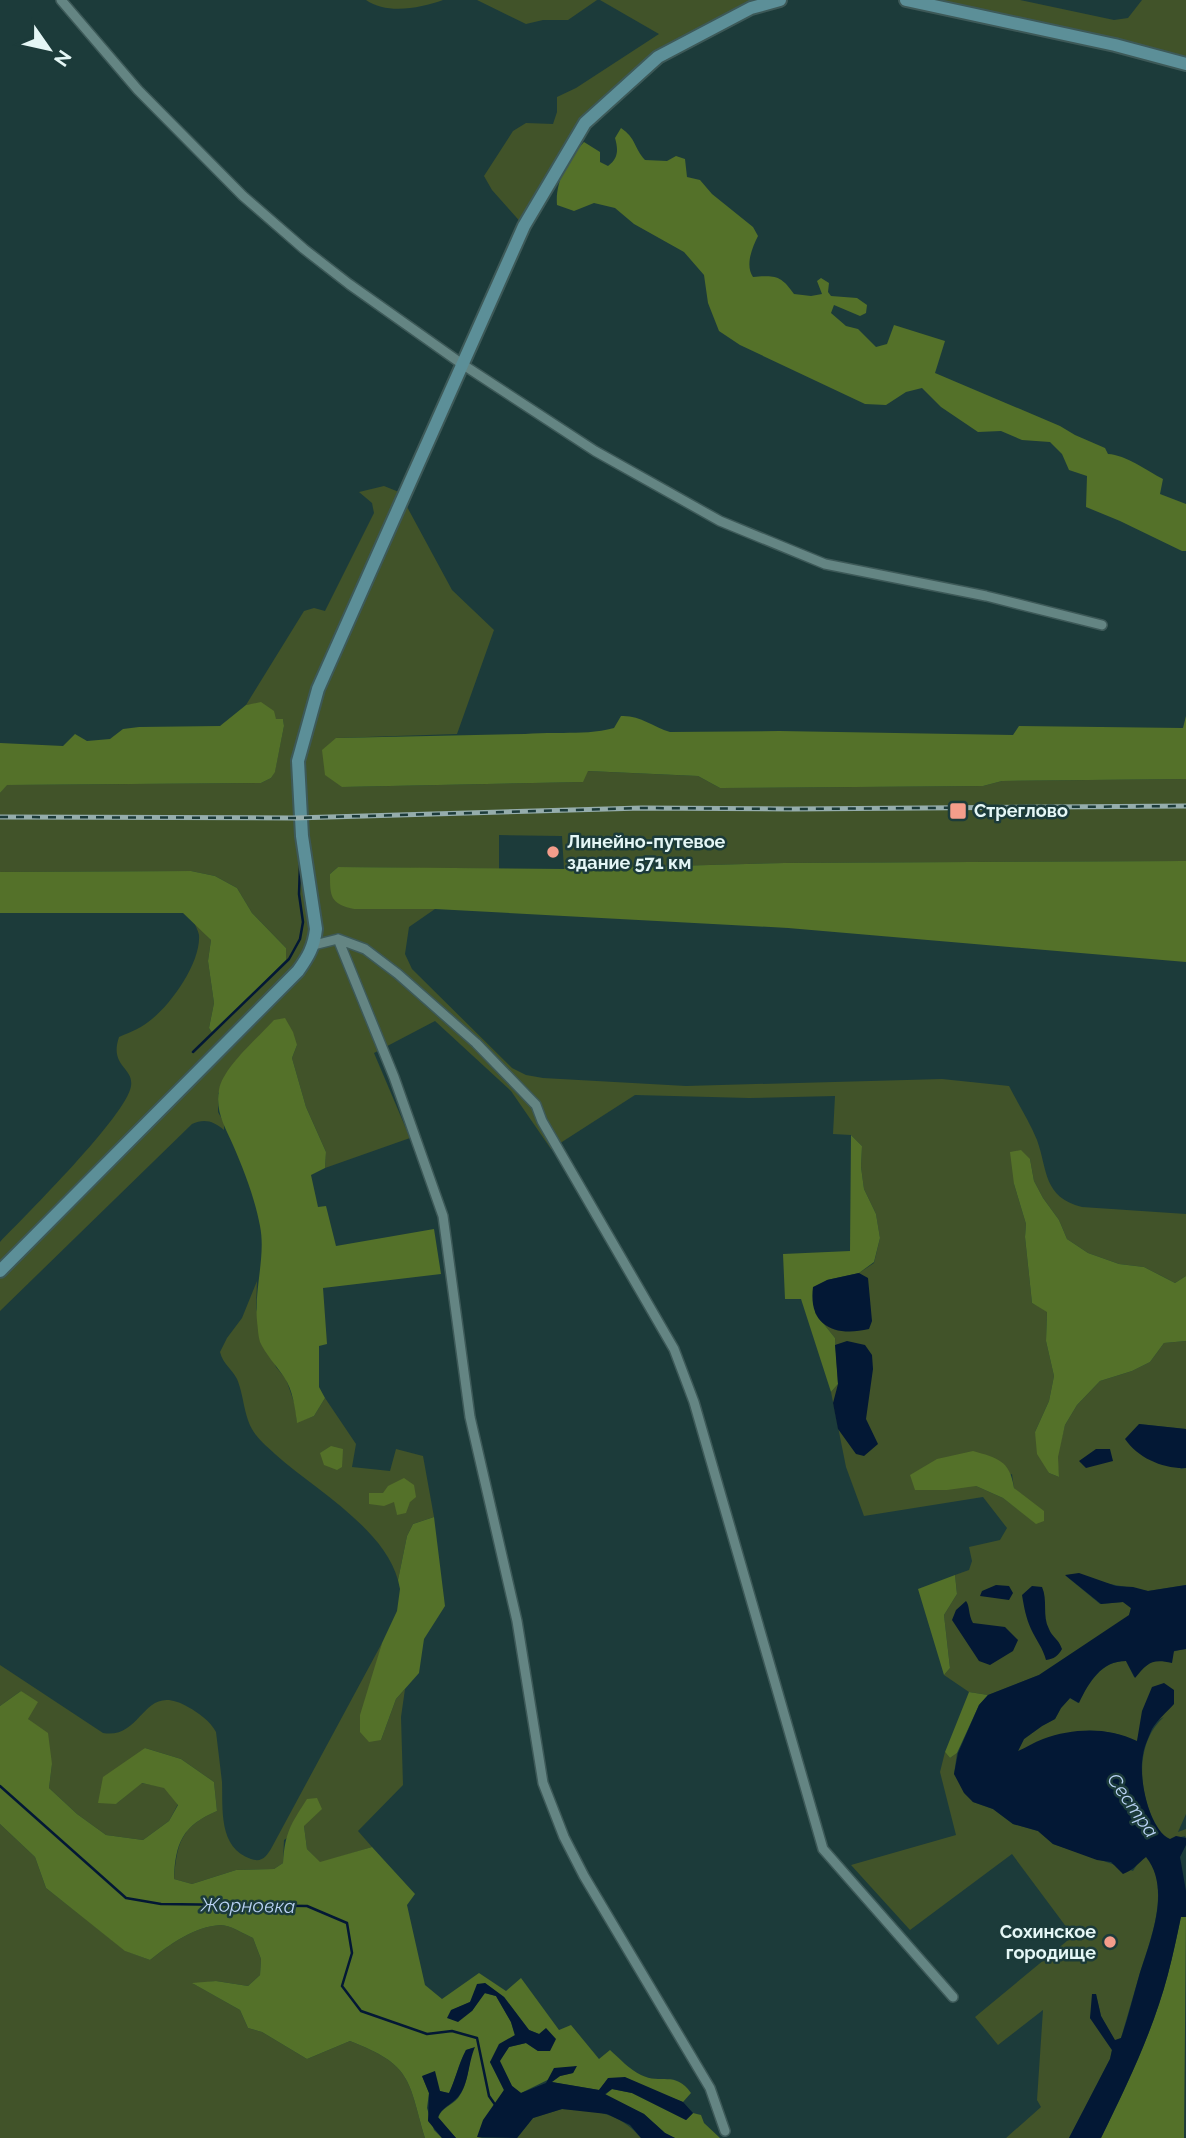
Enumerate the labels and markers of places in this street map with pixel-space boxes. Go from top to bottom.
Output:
place label: Стреглово [974,800,1068,821]
marker: Стреглово [948,801,968,821]
place label: Линейно-путевое здание 571 км [567,831,726,873]
marker: Линейно-путевое здание 571 км [545,844,561,860]
place label: Сохинское городище [1000,1921,1096,1963]
marker: Сохинское городище [1102,1934,1118,1950]

